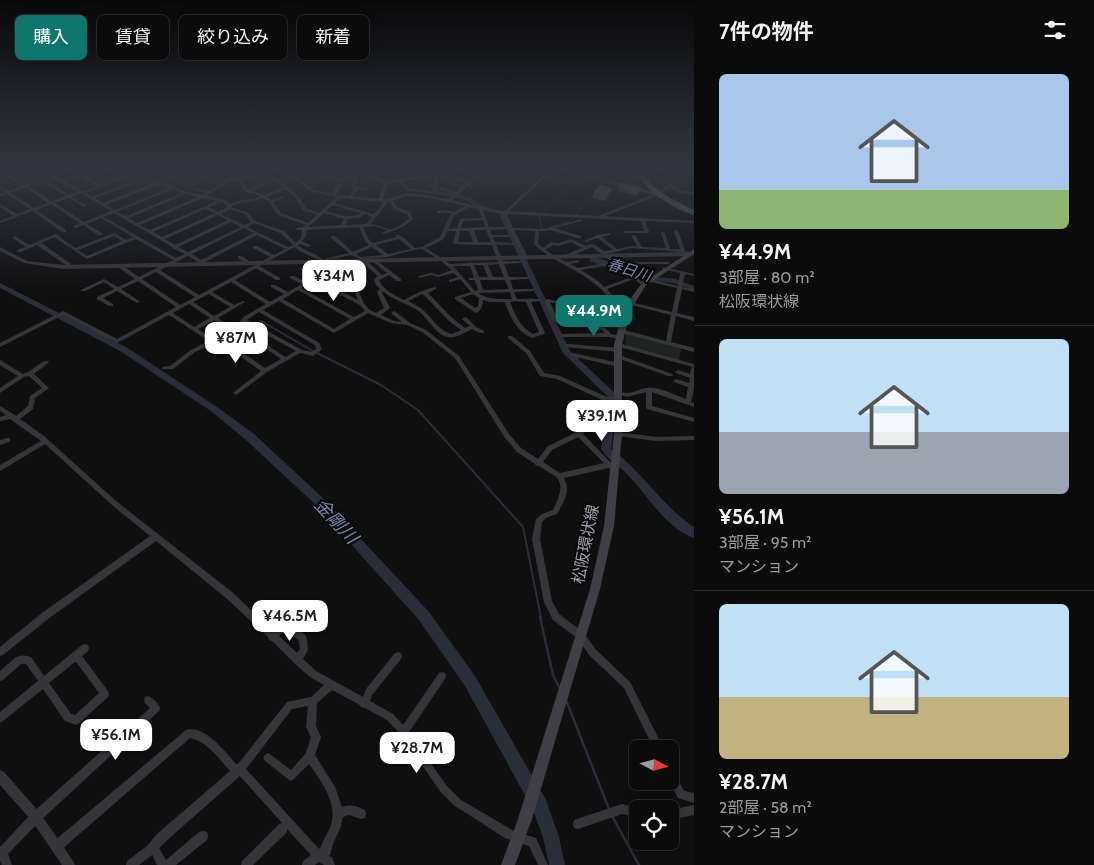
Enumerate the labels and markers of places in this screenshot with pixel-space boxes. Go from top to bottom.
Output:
pin: ¥34M [304,260,364,302]
pin: ¥44.9M [553,294,635,337]
pin: ¥87M [206,322,266,364]
pin: ¥39.1M [561,400,643,442]
pin: ¥46.5M [249,600,331,642]
pin: ¥56.1M [75,718,157,761]
pin: ¥28.7M [376,732,458,774]

